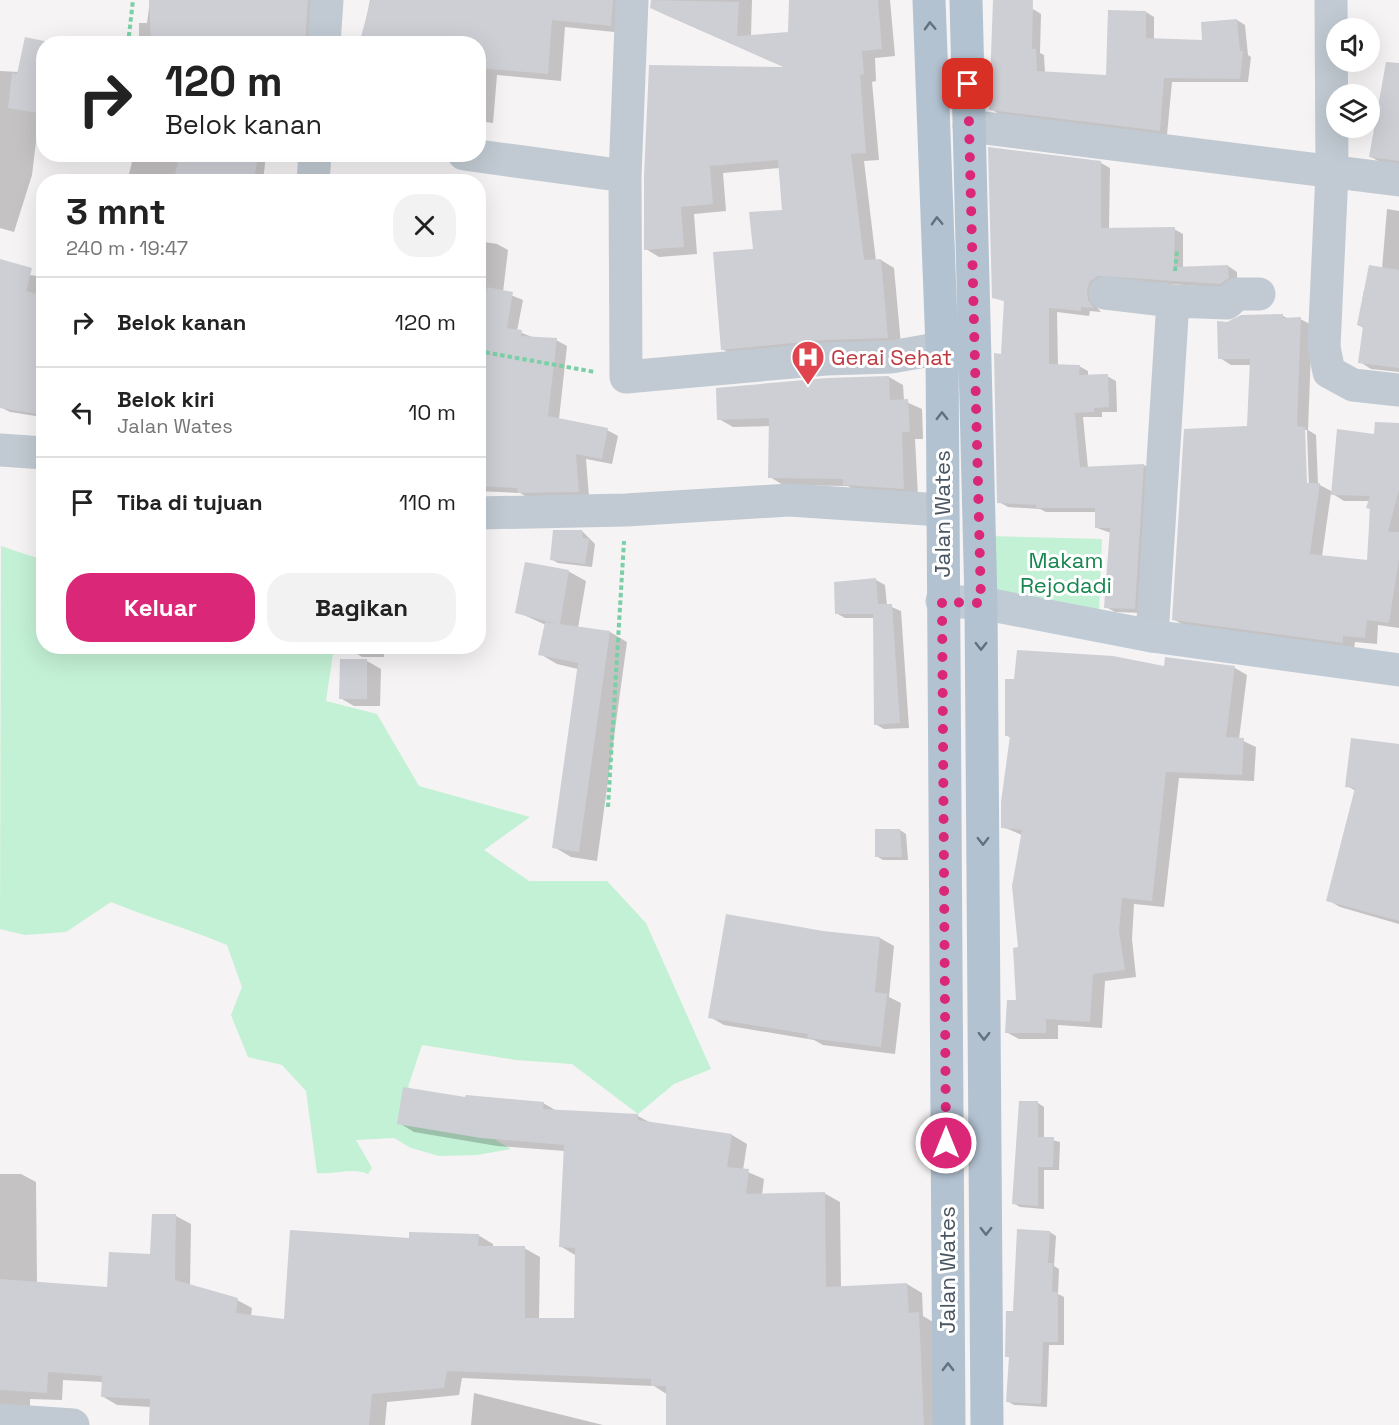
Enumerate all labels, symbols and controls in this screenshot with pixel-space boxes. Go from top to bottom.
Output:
map controls [1326,18,1380,138]
button: sound [1326,18,1380,72]
one-way arrow [924,21,936,30]
text: 120 m [165,55,283,108]
pin [942,58,993,109]
icon: right [66,60,144,138]
icon: arrive [951,67,984,100]
button: layers [1326,84,1380,138]
text: Belok kanan [165,107,322,142]
text: 3 mnt [66,189,166,235]
button: close [393,194,456,257]
one-way arrow [930,216,943,225]
text: 240 m · 19:47 [66,235,188,261]
icon: right [66,306,99,339]
text: Belok kanan [117,308,246,336]
text: 120 m [395,308,456,336]
hospital icon: Gerai Sehat [790,339,826,386]
place label: Gerai Sehat [831,343,952,371]
text: Belok kiri [117,385,214,413]
icon: left [66,396,99,429]
text: 10 m [408,398,456,426]
one-way arrow [935,411,948,420]
text: Jalan Wates [117,413,233,439]
street label: Jalan Wates [928,450,956,578]
icon: arrive [66,486,99,519]
text: Tiba di tujuan [117,488,263,516]
text: 110 m [399,488,456,516]
park label: Makam Rejodadi [1020,546,1112,599]
button: Keluar [66,573,255,642]
button: Bagikan [267,573,456,642]
one-way arrow [975,642,987,651]
one-way arrow [977,837,989,846]
one-way arrow [978,1032,990,1041]
position arrow [914,1111,978,1175]
street label: Jalan Wates [933,1206,961,1334]
one-way arrow [980,1227,992,1236]
one-way arrow [942,1362,954,1371]

